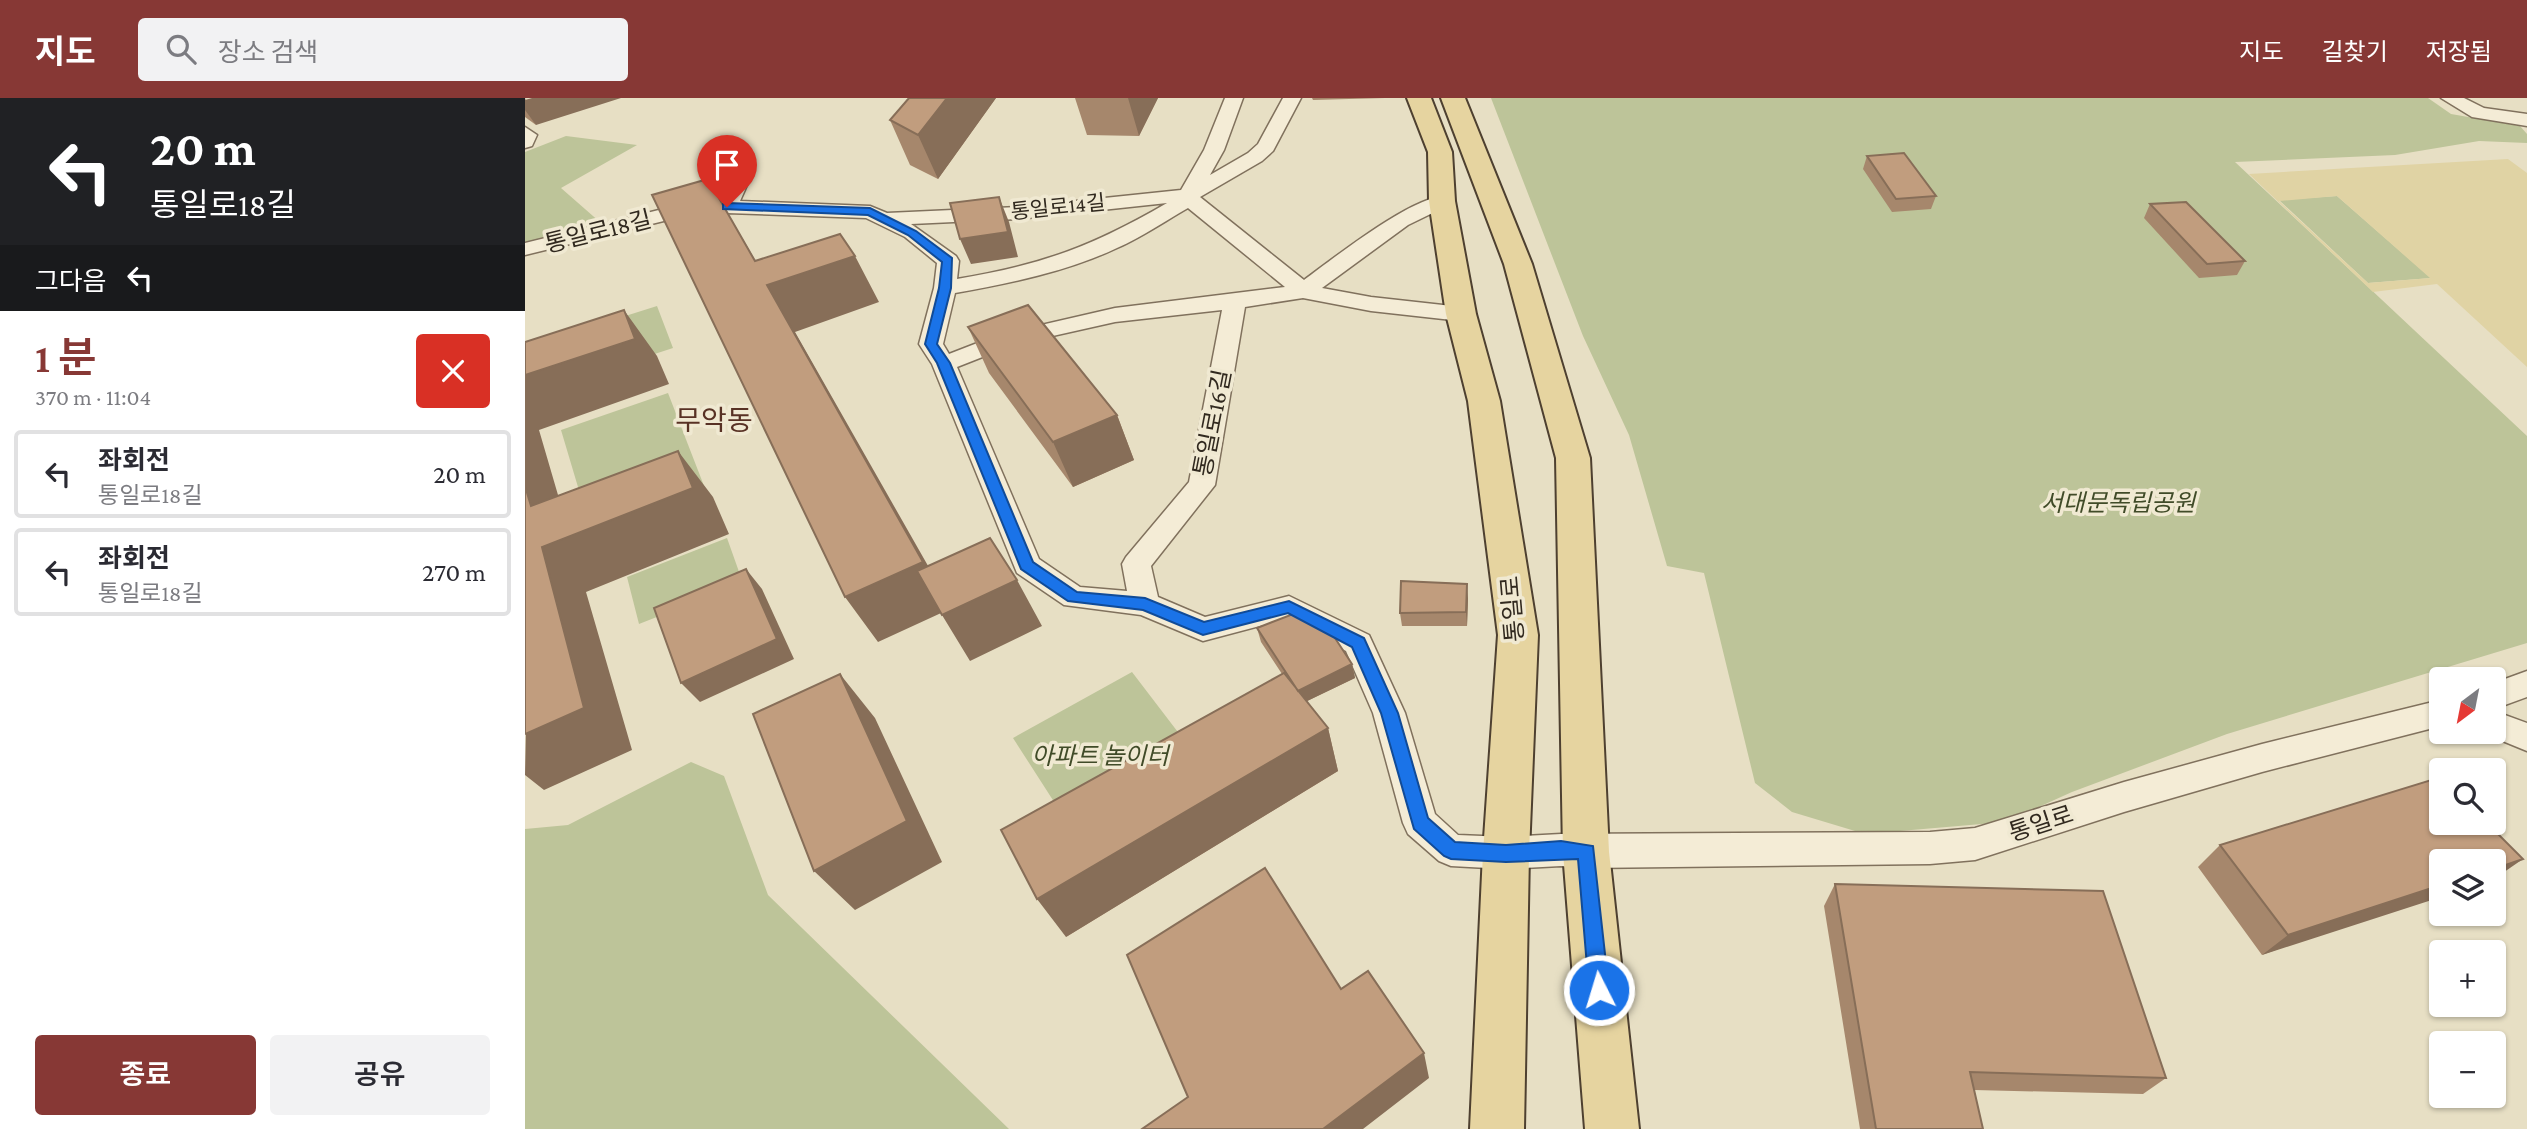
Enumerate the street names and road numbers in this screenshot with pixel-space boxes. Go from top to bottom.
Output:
street label: 통일로14길 [1010,190,1106,224]
street label: 통일로18길 [542,205,654,257]
street label: 통일로16길 [1188,367,1236,479]
street label: 통일로 [1496,575,1528,643]
street label: 통일로 [2005,800,2077,846]

